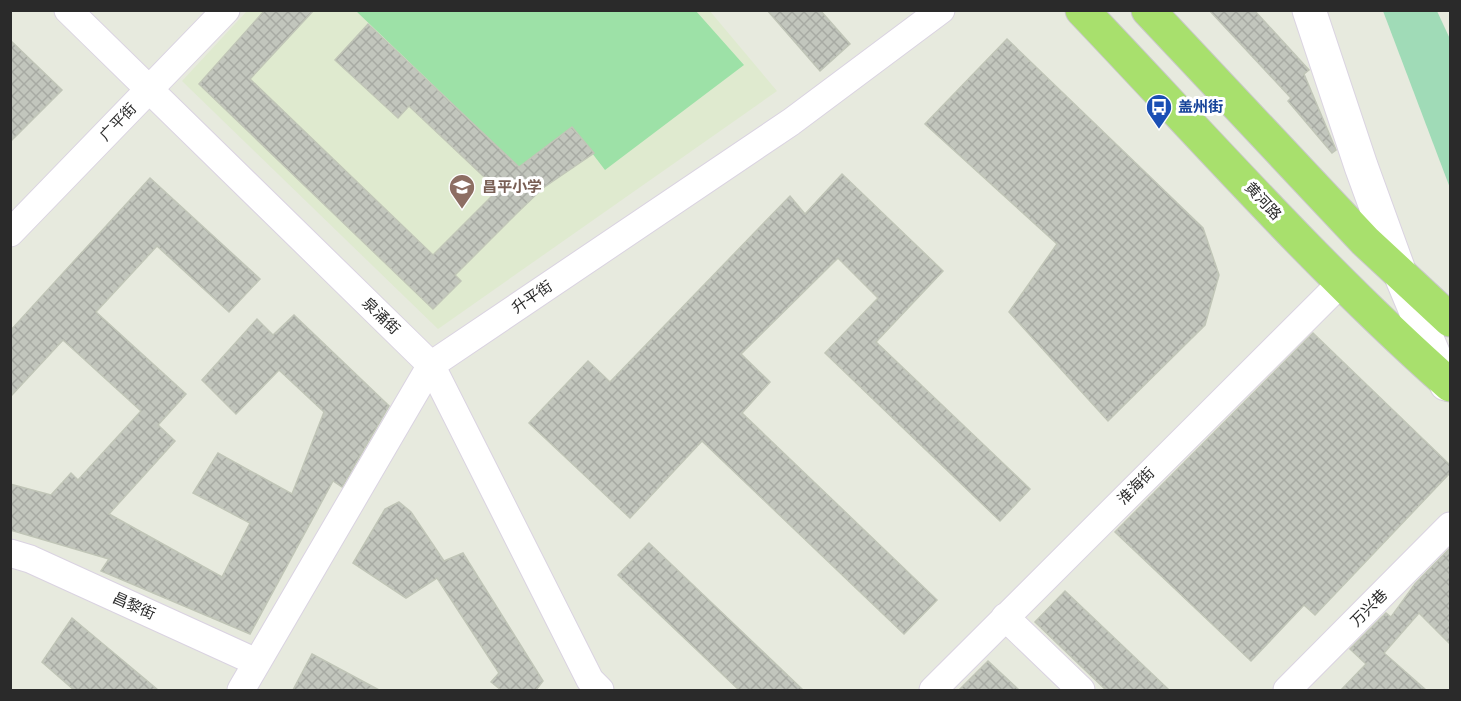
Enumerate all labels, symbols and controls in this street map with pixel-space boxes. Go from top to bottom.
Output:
bus stop icon: 盖州街 [1144,92,1174,130]
place label: 盖州街 [1178,97,1223,118]
street label: 广平街 [95,99,142,146]
school or university icon: 昌平小学 [447,172,477,210]
place label: 昌平小学 [482,177,542,198]
street label: 黄河路 [1240,178,1286,225]
street label: 升平街 [508,276,557,319]
street label: 泉涌街 [357,293,404,340]
street label: 淮海街 [1113,463,1160,510]
street label: 万兴巷 [1346,585,1393,632]
street label: 昌黎街 [109,588,159,625]

